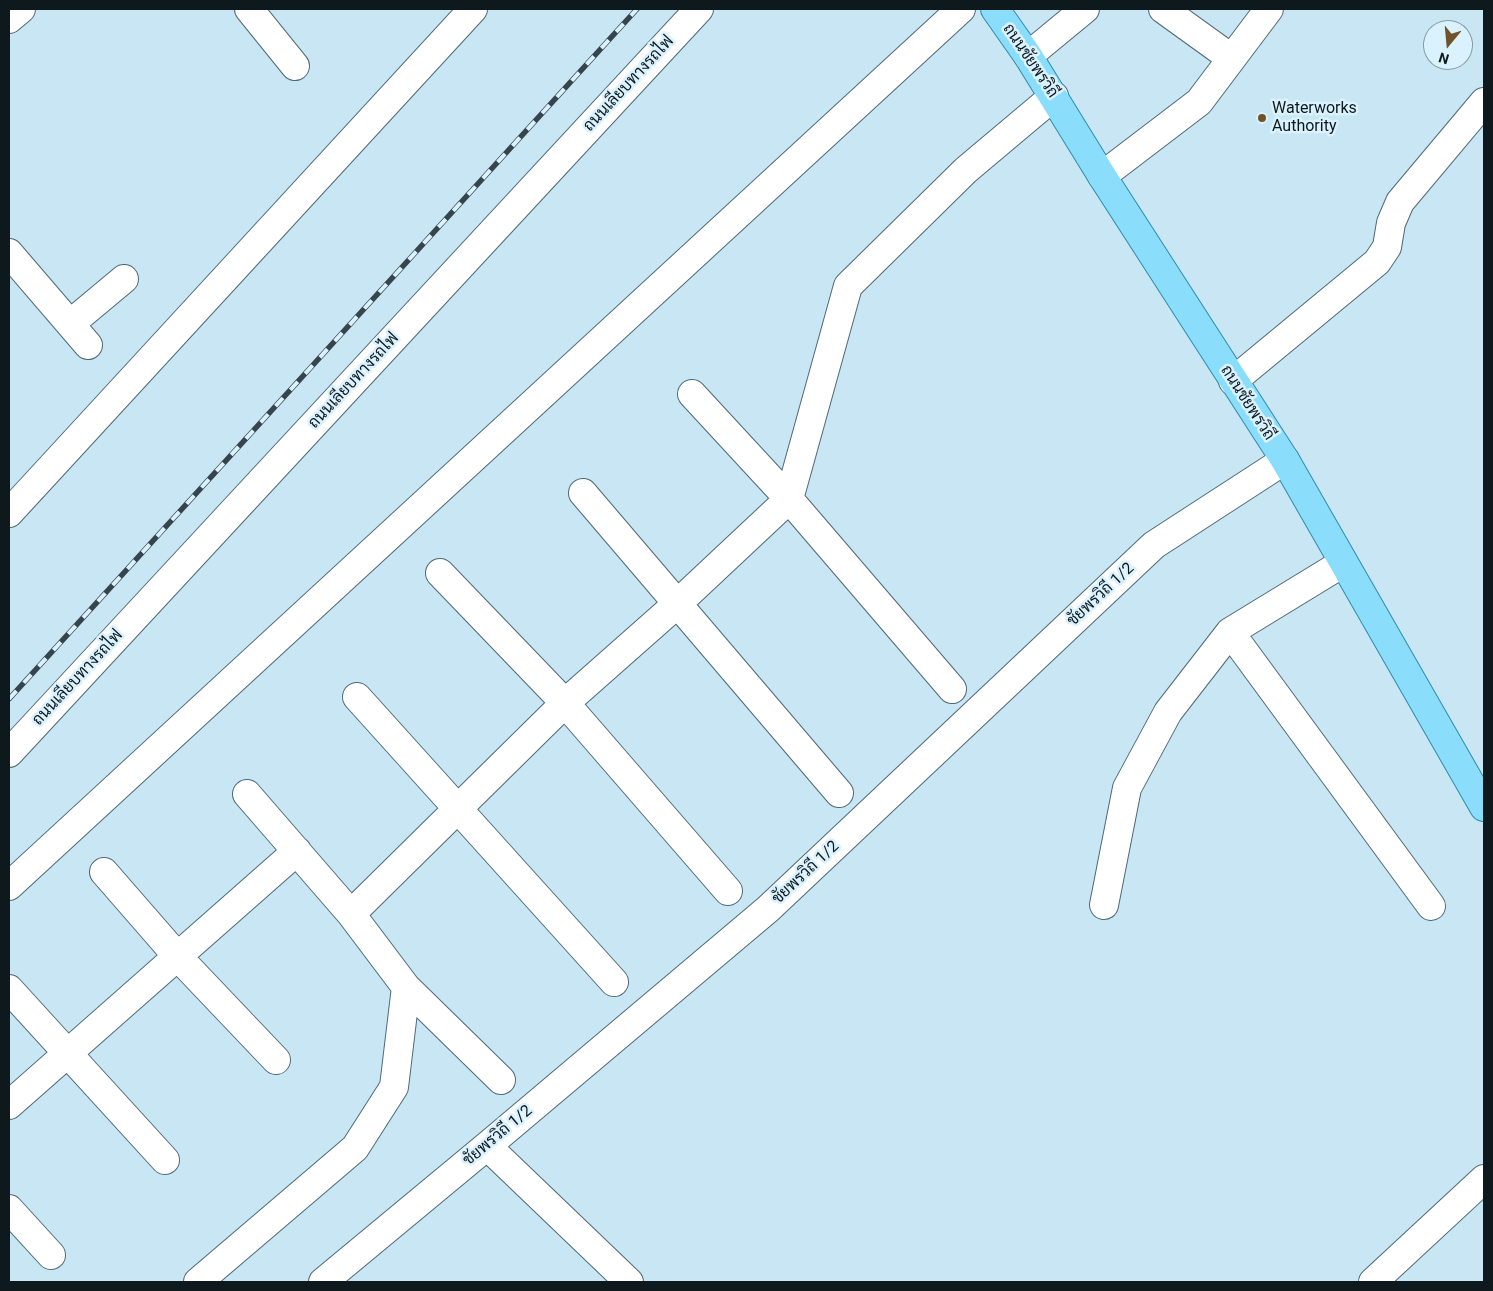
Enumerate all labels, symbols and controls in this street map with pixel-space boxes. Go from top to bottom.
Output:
street label: ถนนชัยพรวิถี [998,20,1062,102]
north arrow [1423,20,1473,70]
street label: ถนนเลียบทางรถไฟ [580,32,678,136]
text: N [1437,49,1451,67]
place label: Waterworks Authority [1272,99,1357,137]
marker: Waterworks Authority [1256,112,1268,124]
street label: ถนนเลียบทางรถไฟ [305,329,403,433]
street label: ถนนชัยพรวิถี [1216,362,1278,444]
street label: ชัยพรวิถี 1/2 [1064,559,1138,631]
street label: ถนนเลียบทางรถไฟ [29,626,127,730]
street label: ชัยพรวิถี 1/2 [769,837,843,909]
street label: ชัยพรวิถี 1/2 [460,1102,536,1170]

